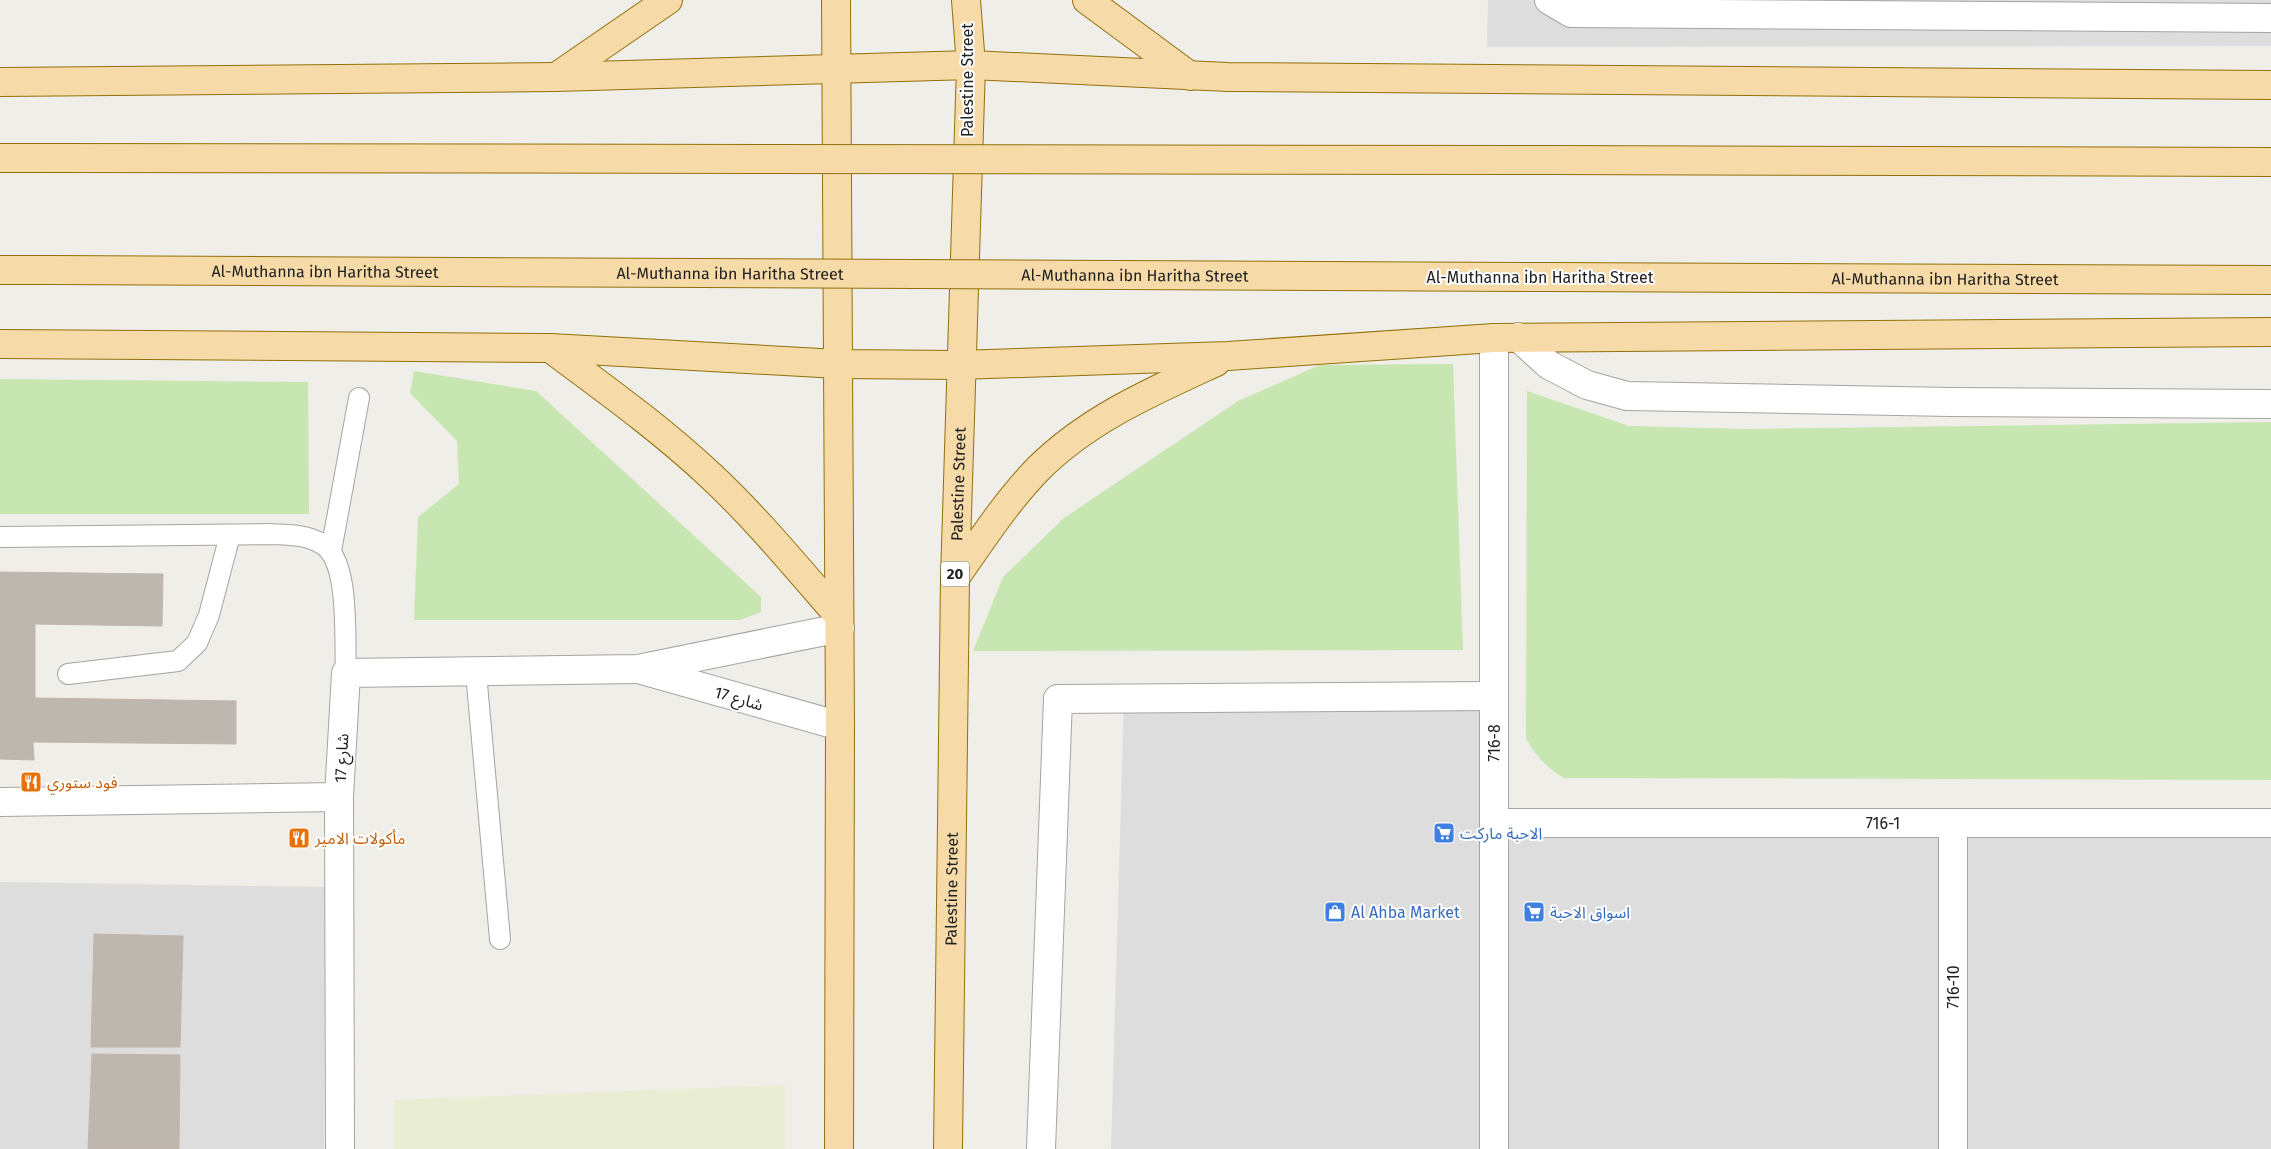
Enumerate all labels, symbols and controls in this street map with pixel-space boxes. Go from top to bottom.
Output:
street label: Palestine Street [958,23,977,137]
street label: Al-Muthanna ibn Haritha Street [211,262,439,282]
street label: Al-Muthanna ibn Haritha Street [616,264,844,284]
street label: Al-Muthanna ibn Haritha Street [1021,266,1249,286]
street label: Al-Muthanna ibn Haritha Street [1427,268,1654,287]
street label: Al-Muthanna ibn Haritha Street [1831,269,2059,289]
street label: Palestine Street [947,427,970,541]
road number: 20 [941,562,969,586]
street label: شارع 17 [712,683,765,717]
street label: 716-8 [1485,724,1504,762]
street label: شارع 17 [331,733,355,783]
restaurant icon: فود ستوري [19,770,43,794]
place label: فود ستوري [47,773,118,795]
street label: 716-1 [1866,814,1900,833]
supermarket icon: الاحبة ماركت [1432,821,1456,845]
place label: الاحبة ماركت [1460,824,1542,843]
restaurant icon: مأكولات الامير [287,826,311,850]
place label: مأكولات الامير [314,829,405,848]
street label: Palestine Street [941,832,962,946]
shop icon: Al Ahba Market [1323,900,1347,924]
supermarket icon: اسواق الاحبة [1522,900,1546,924]
place label: Al Ahba Market [1351,903,1460,922]
place label: اسواق الاحبة [1550,903,1630,922]
street label: 716-10 [1944,965,1963,1009]

